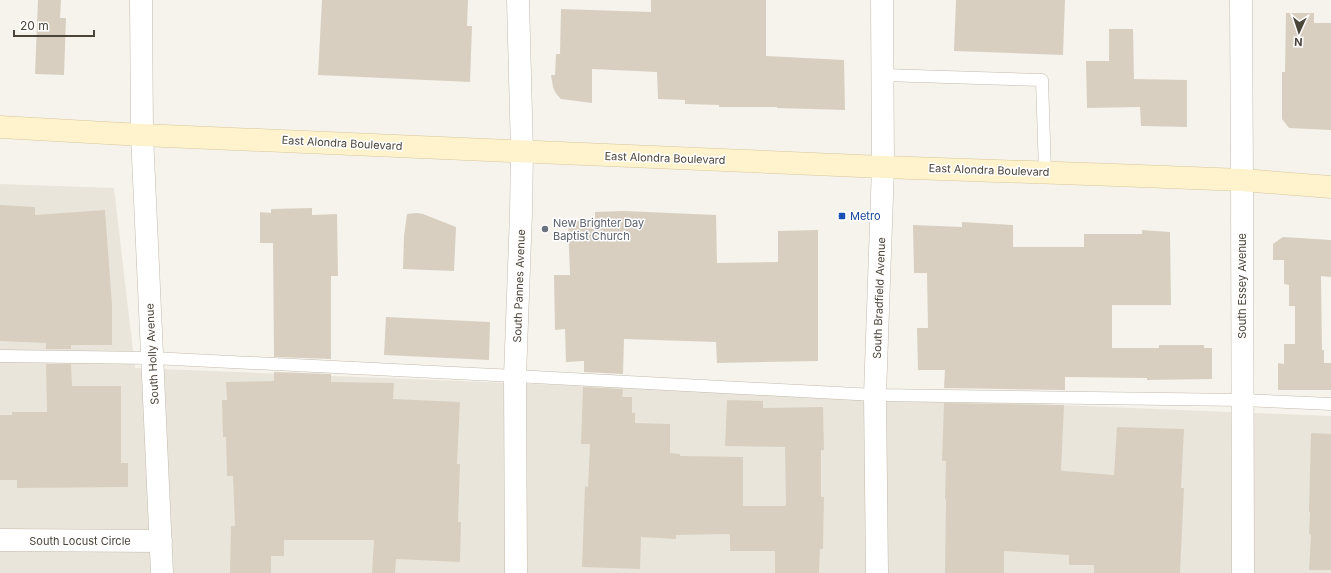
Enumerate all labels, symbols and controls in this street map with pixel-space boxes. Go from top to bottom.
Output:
scale bar [14,12,94,38]
north arrow [1279,12,1319,52]
text: 20 m [20,18,49,33]
text: N [1294,35,1303,49]
street label: East Alondra Boulevard [281,133,403,153]
street label: East Alondra Boulevard [604,149,726,167]
street label: East Alondra Boulevard [928,161,1050,179]
place label: Metro [850,209,881,223]
marker: Metro [837,211,847,221]
place label: New Brighter Day Baptist Church [553,216,644,243]
marker: New Brighter Day Baptist Church [540,224,550,234]
street label: South Pannes Avenue [510,229,528,343]
street label: South Essey Avenue [1235,233,1249,339]
street label: South Bradfield Avenue [870,237,888,359]
street label: South Holly Avenue [142,303,162,405]
street label: South Locust Circle [29,534,131,548]

